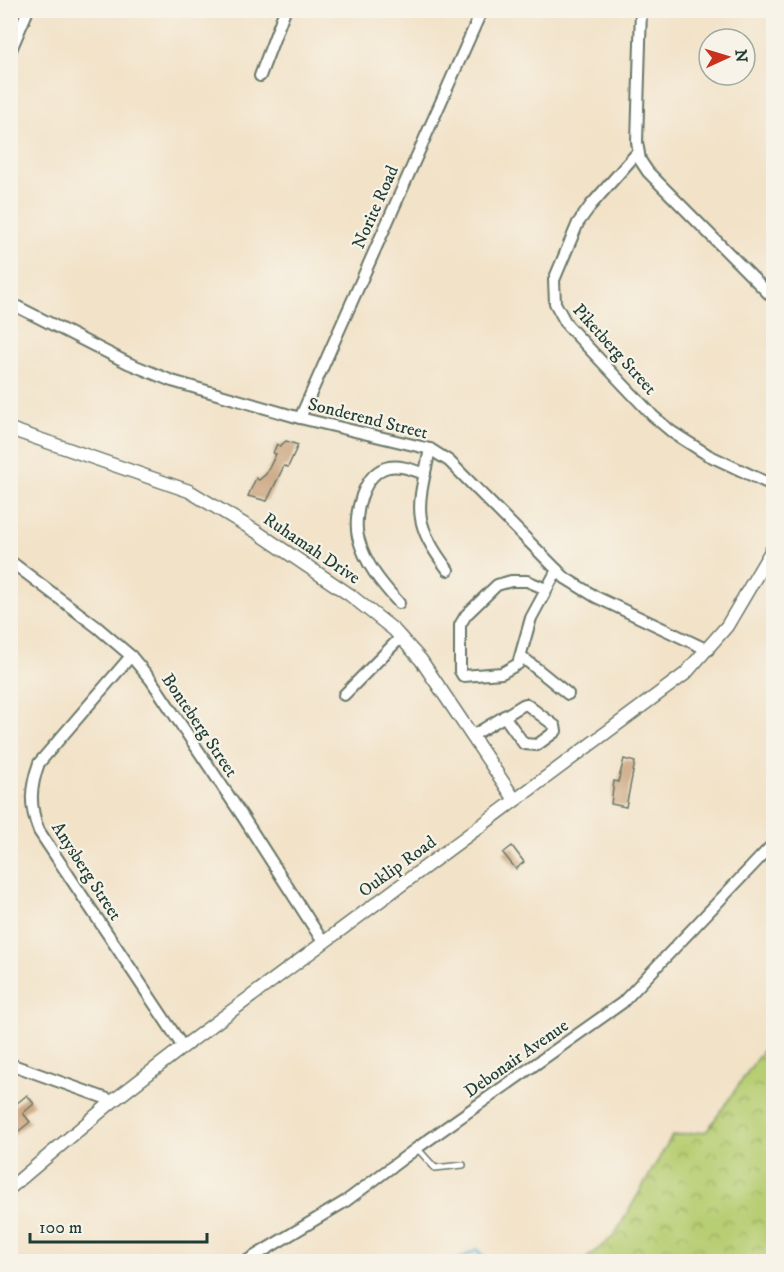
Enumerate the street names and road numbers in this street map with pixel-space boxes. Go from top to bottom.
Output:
street label: Norite Road [348,162,404,252]
street label: Piketberg Street [568,300,661,400]
street label: Sonderend Street [305,393,430,445]
street label: Ruhamah Drive [259,508,364,589]
street label: Bonteberg Street [156,669,242,782]
street label: Anysberg Street [46,818,126,925]
street label: Ouklip Road [354,831,441,902]
street label: Debonair Avenue [460,1015,573,1103]

